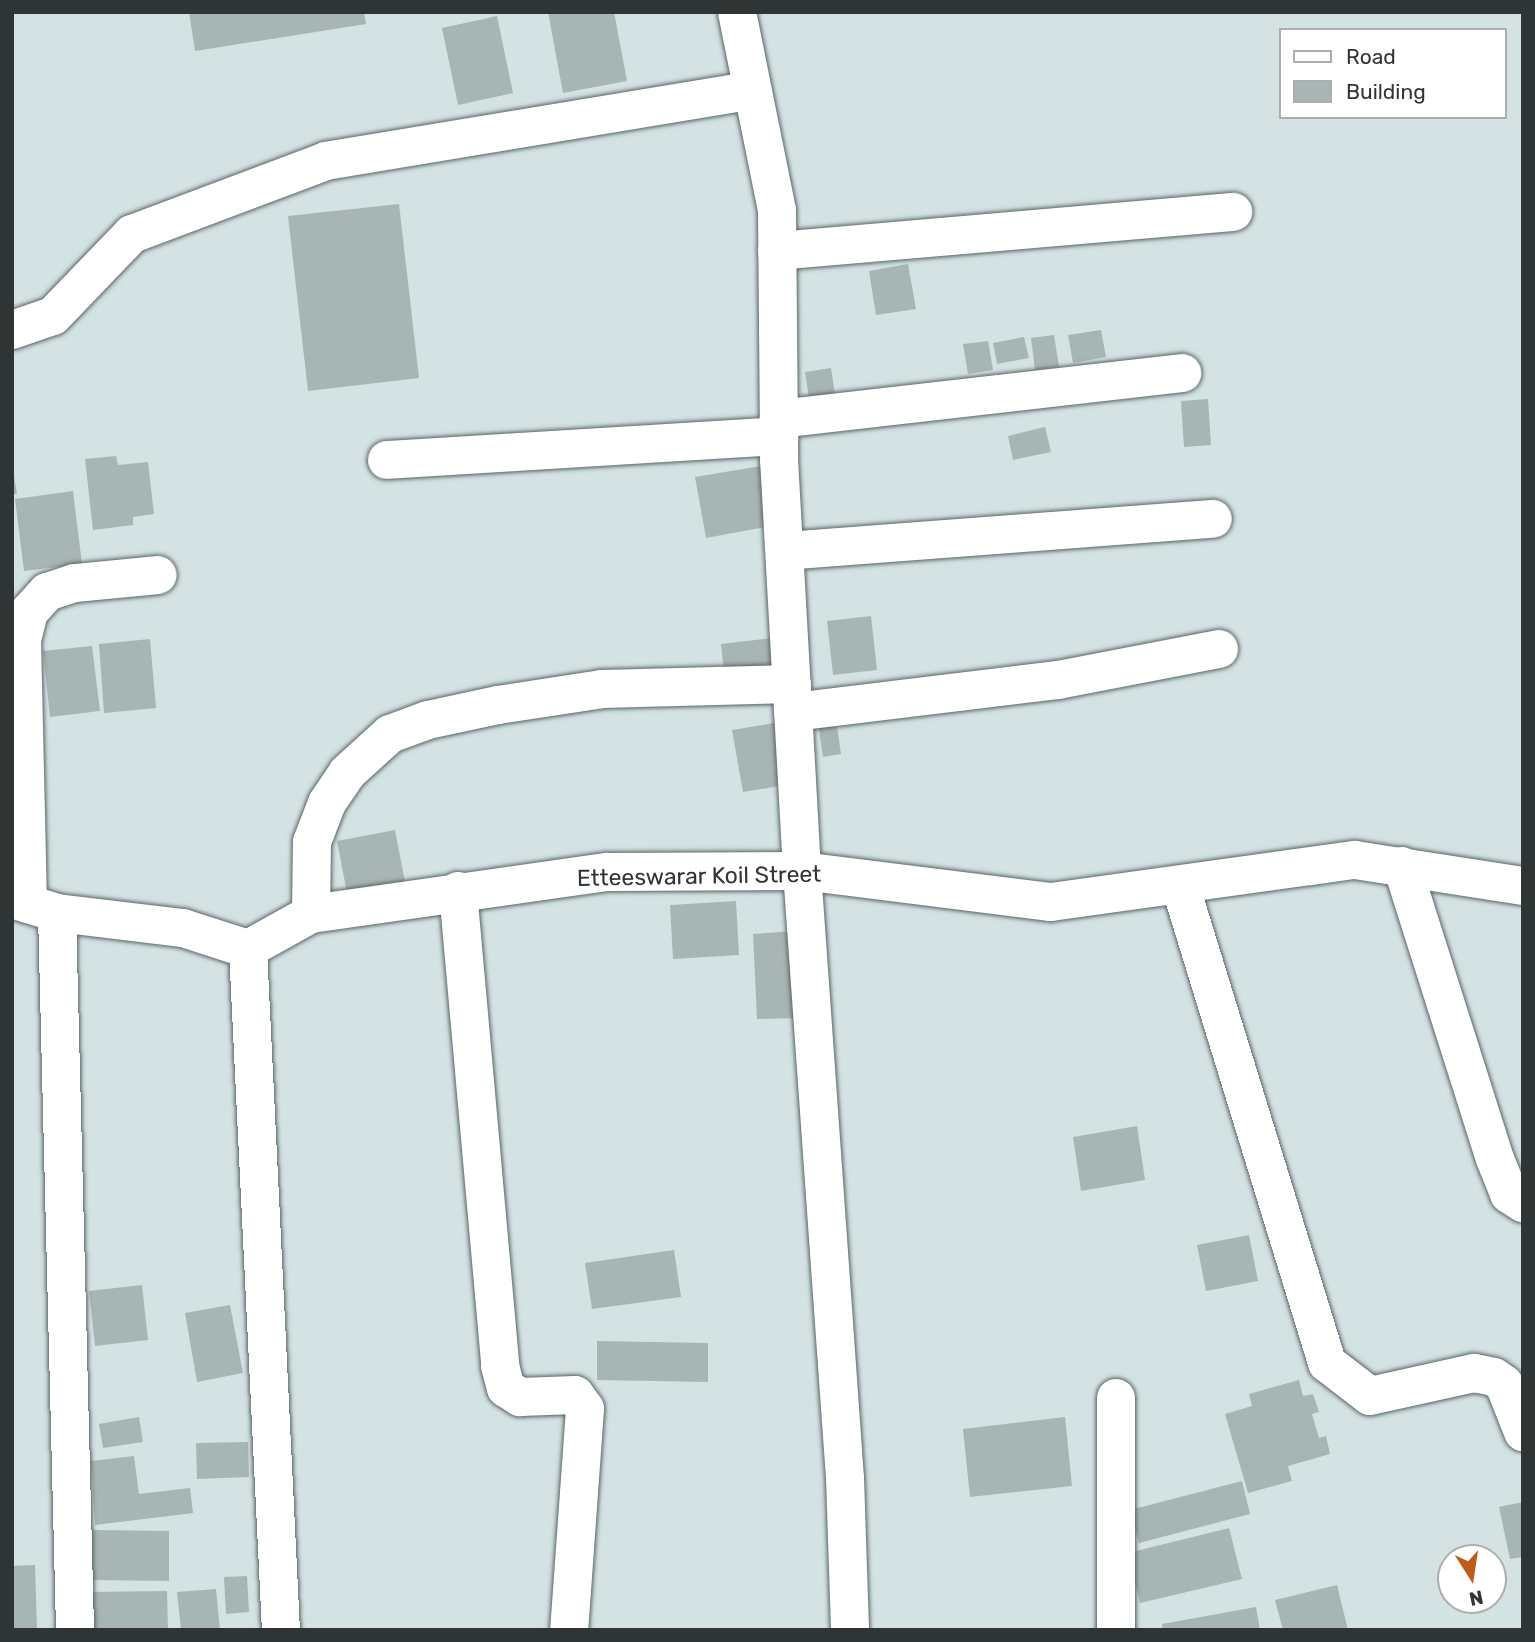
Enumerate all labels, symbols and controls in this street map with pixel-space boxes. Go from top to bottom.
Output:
legend [1280,28,1507,119]
text: Road [1346,44,1396,69]
text: Building [1346,79,1426,104]
street label: Etteeswarar Koil Street [576,860,822,892]
north arrow [1437,1544,1507,1614]
text: N [1467,1585,1485,1611]

